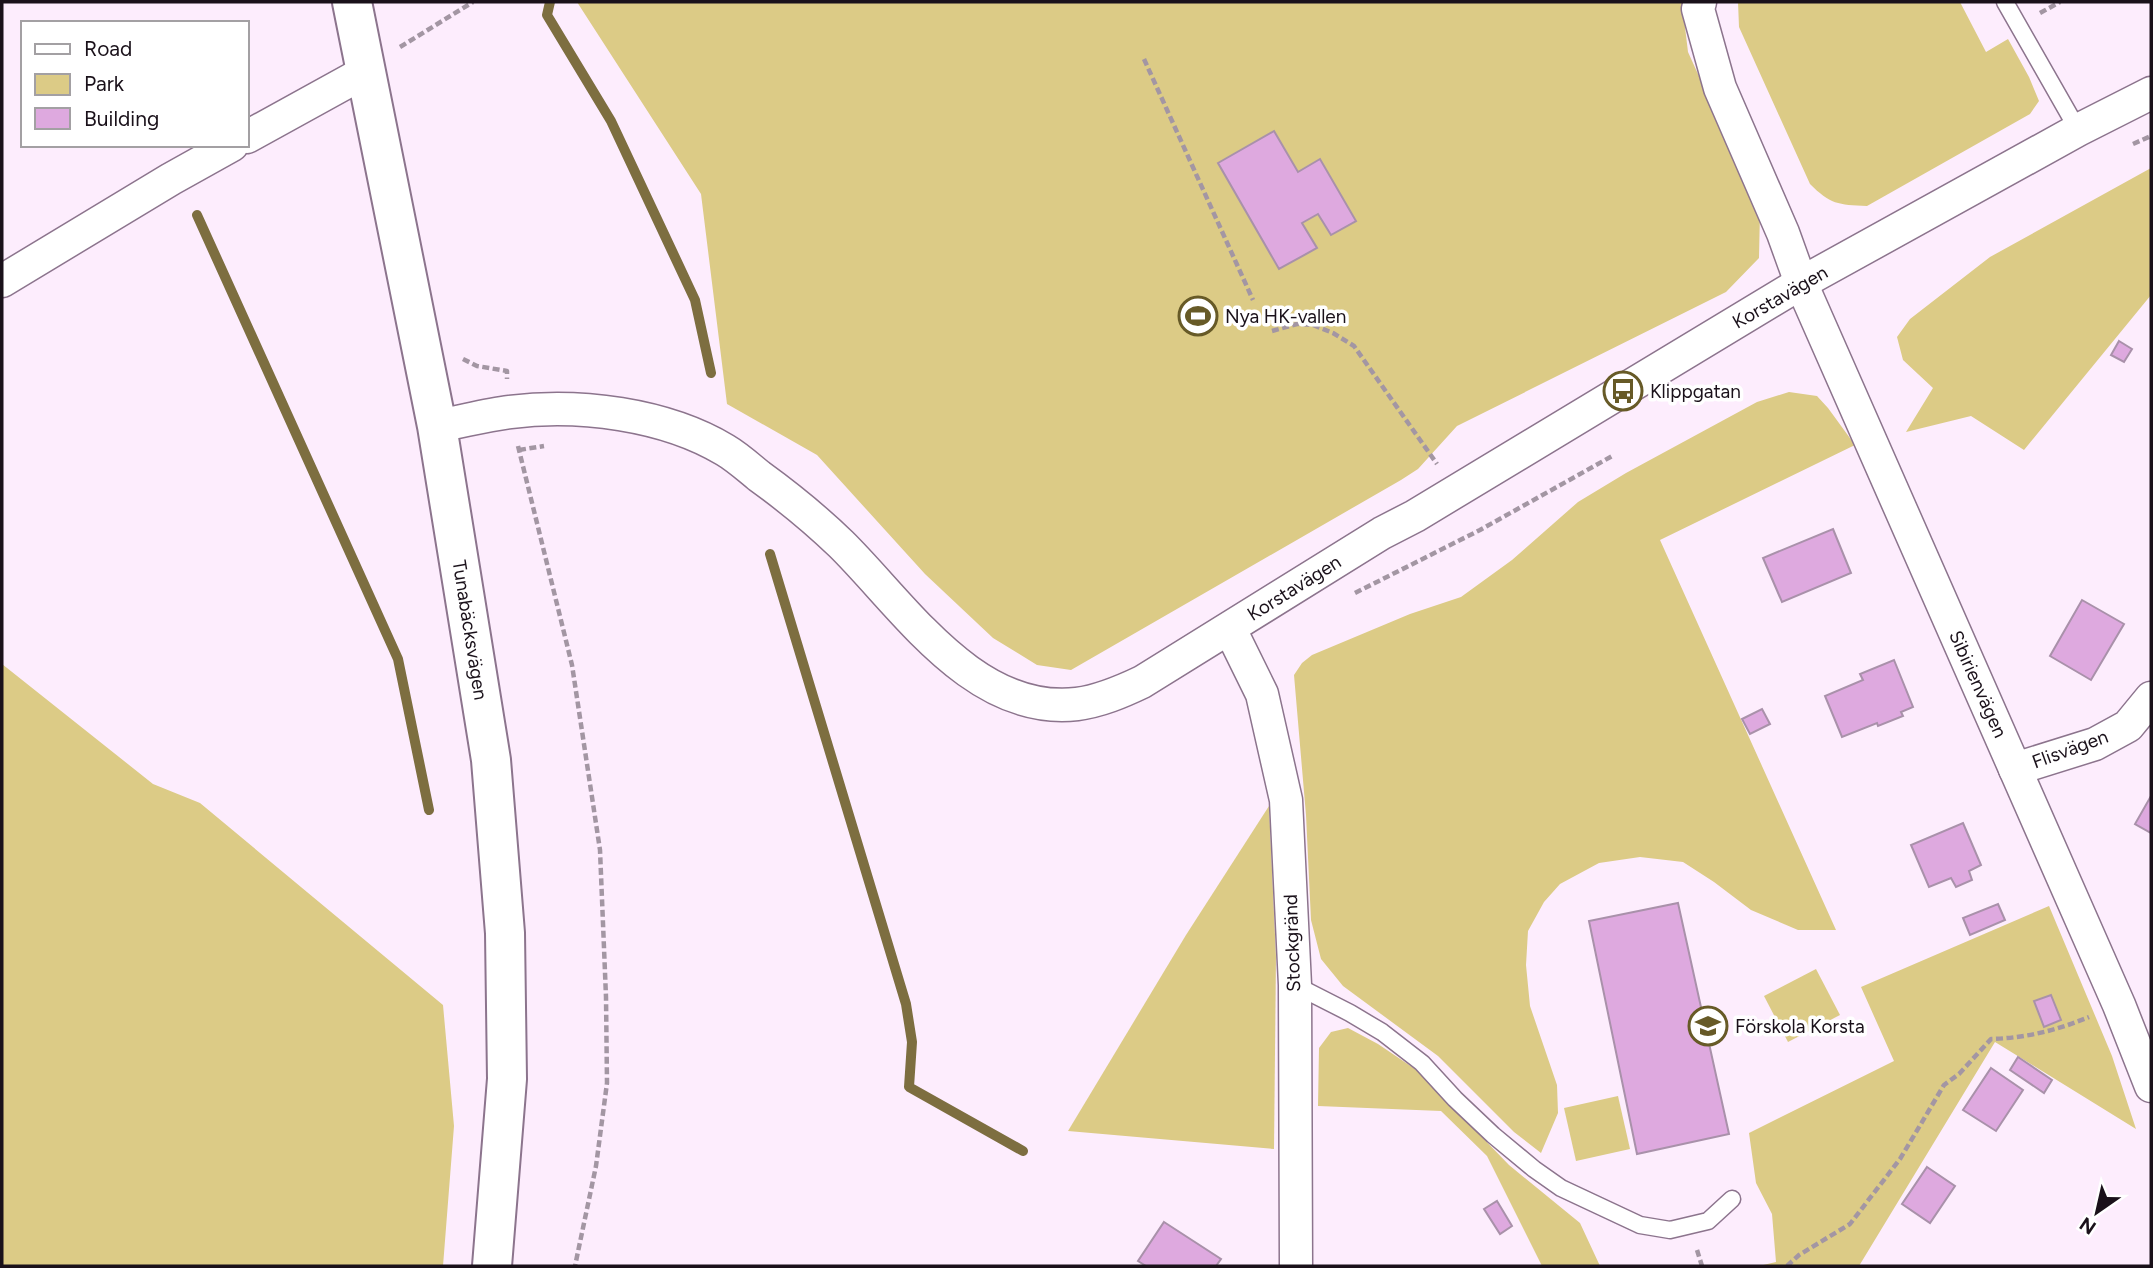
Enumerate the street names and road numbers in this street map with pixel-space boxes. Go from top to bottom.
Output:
street label: Korstavägen [1728,261,1832,333]
street label: Korstavägen [1243,550,1345,626]
street label: Tunabäcksvägen [448,558,492,702]
street label: Sibirienvägen [1944,627,2012,741]
street label: Flisvägen [2029,725,2111,773]
street label: Stockgränd [1279,894,1305,992]

